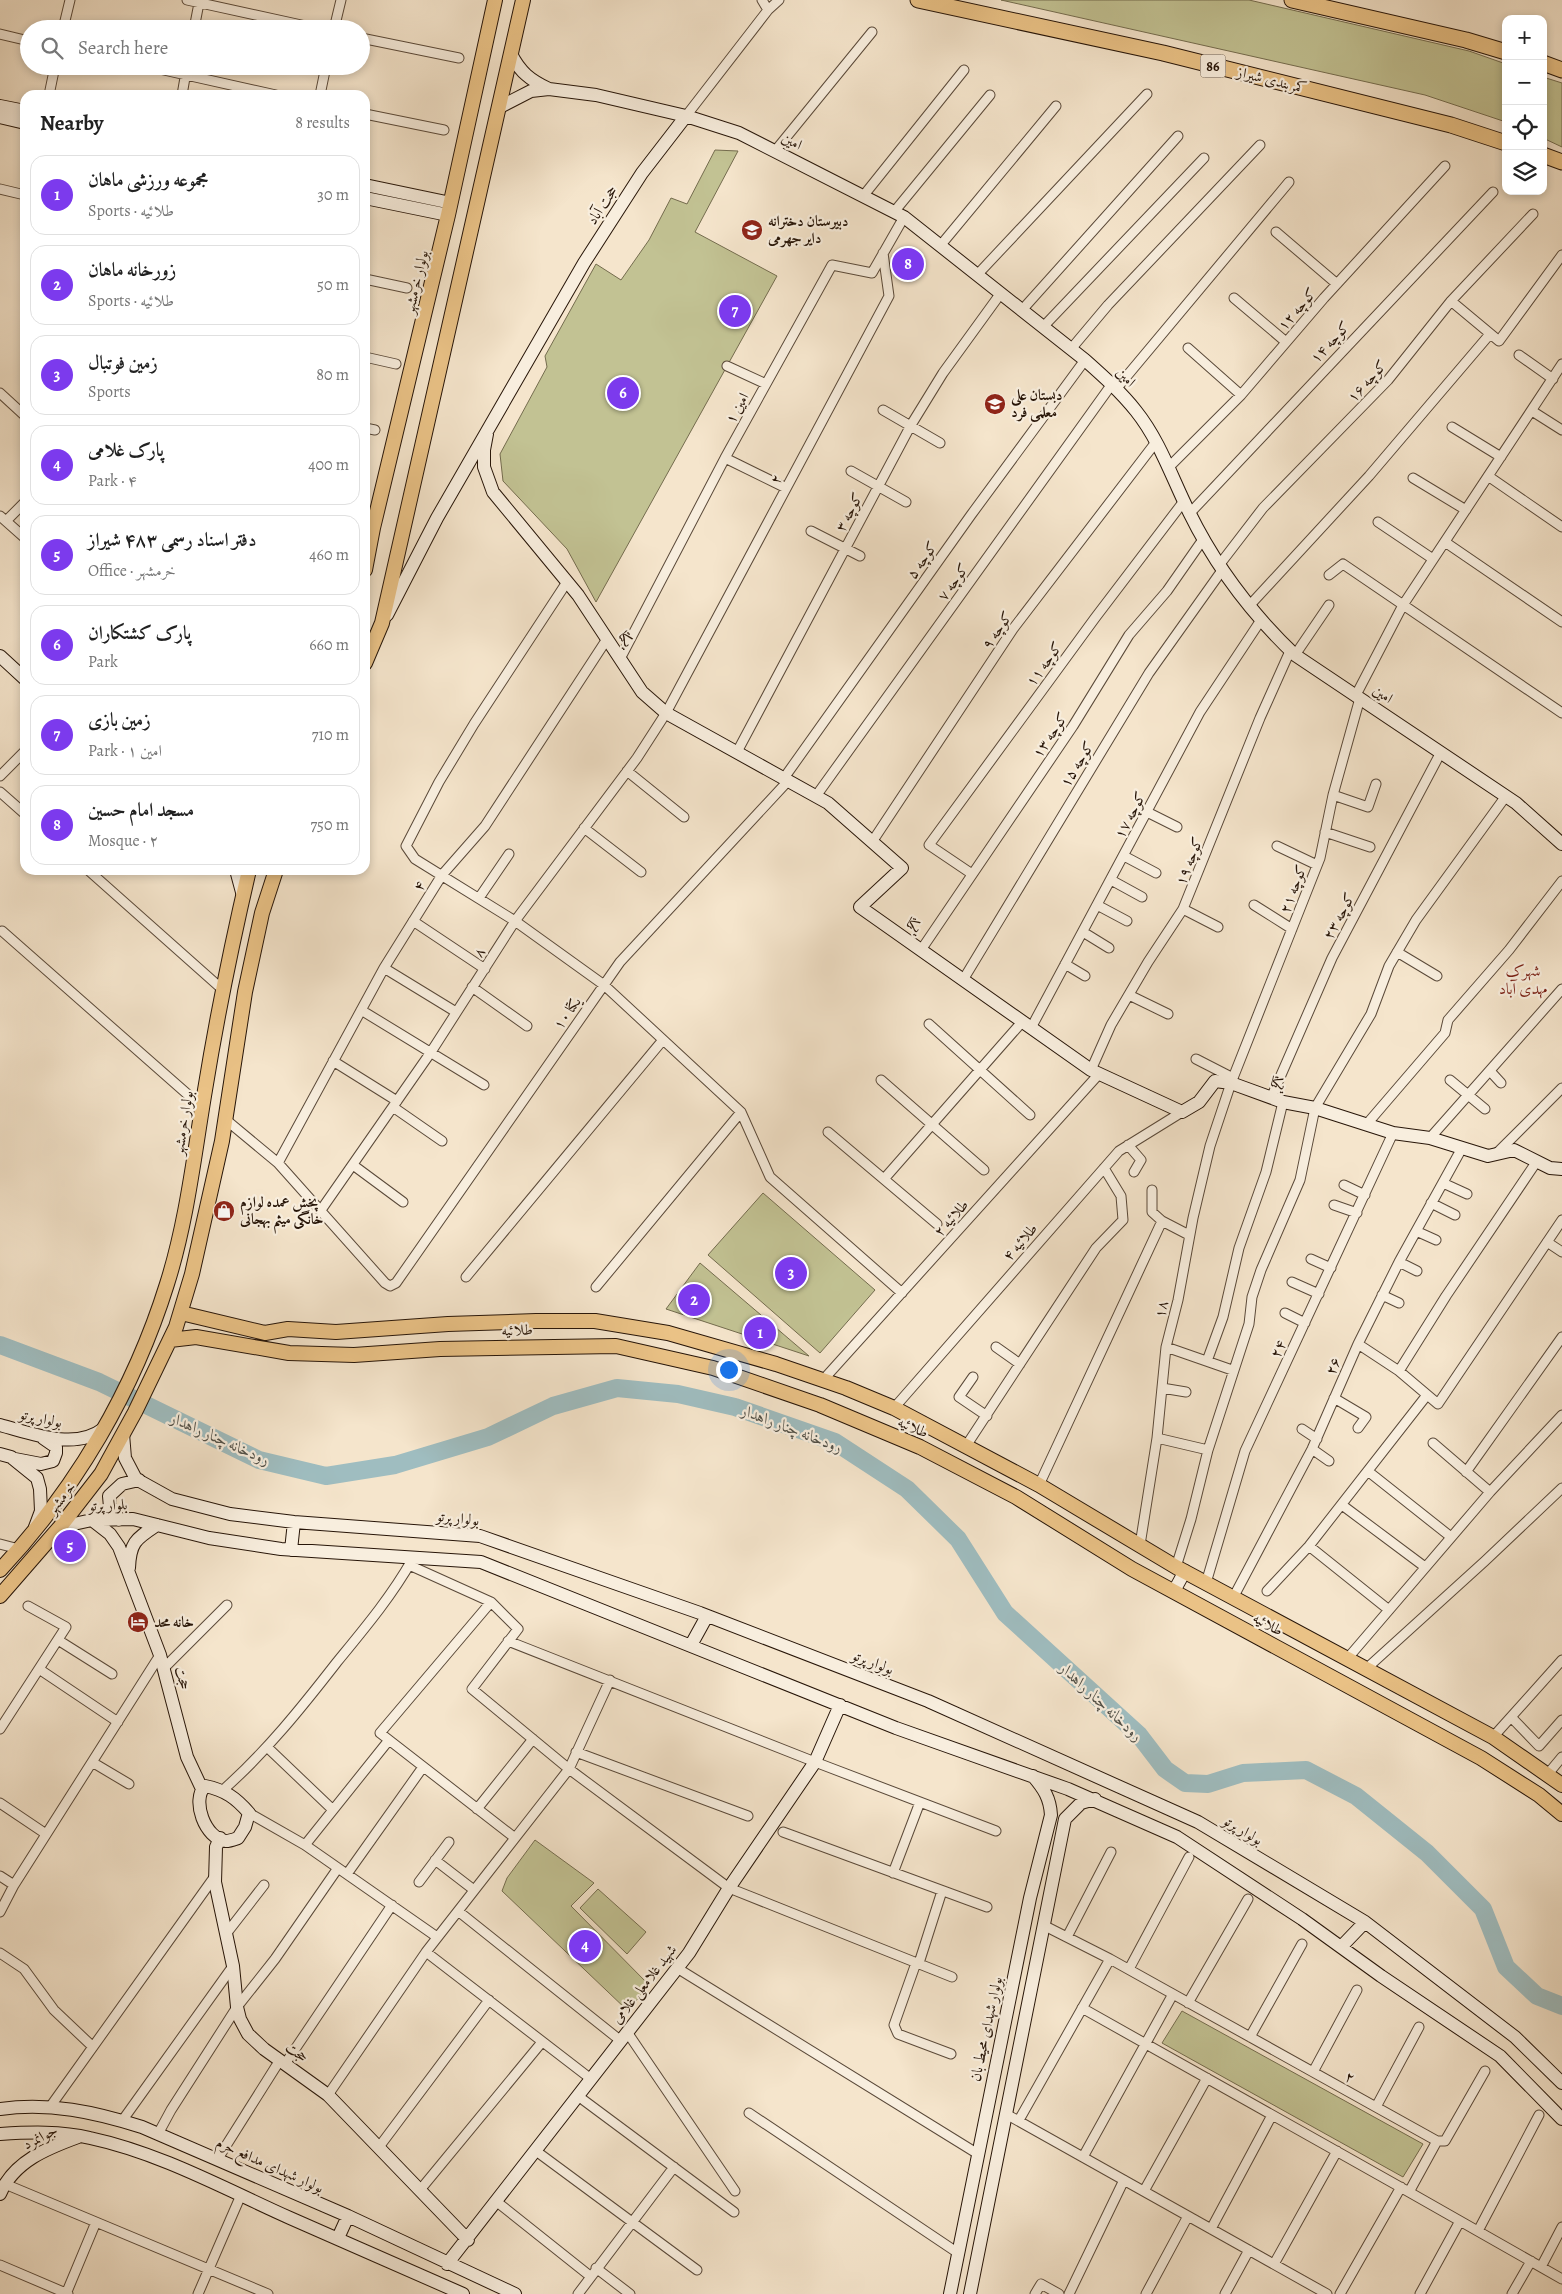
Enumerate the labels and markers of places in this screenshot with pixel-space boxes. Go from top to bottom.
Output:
place label: دبیرستان دخترانه دایر جهرمی [767,211,849,248]
school or university icon: دبیرستان دخترانه دایر جهرمی [740,218,764,242]
pin: 8 [892,245,924,283]
pin: 7 [719,292,751,330]
pin: 6 [607,374,639,412]
place label: دبستان علی معلمی فرد [1010,385,1063,422]
school or university icon: دبستان علی معلمی فرد [983,392,1007,416]
place label: پخش عمده لوازم خانگی میثم بهجانی [239,1192,323,1234]
shop icon: پخش عمده لوازم خانگی میثم بهجانی [212,1199,236,1223]
pin: 3 [775,1254,807,1292]
pin: 2 [678,1281,710,1319]
pin: 1 [744,1314,776,1352]
pin: 5 [54,1527,86,1565]
hotel icon: خانه محد [126,1610,150,1634]
place label: خانه محد [154,1612,194,1632]
pin: 4 [569,1927,601,1965]

